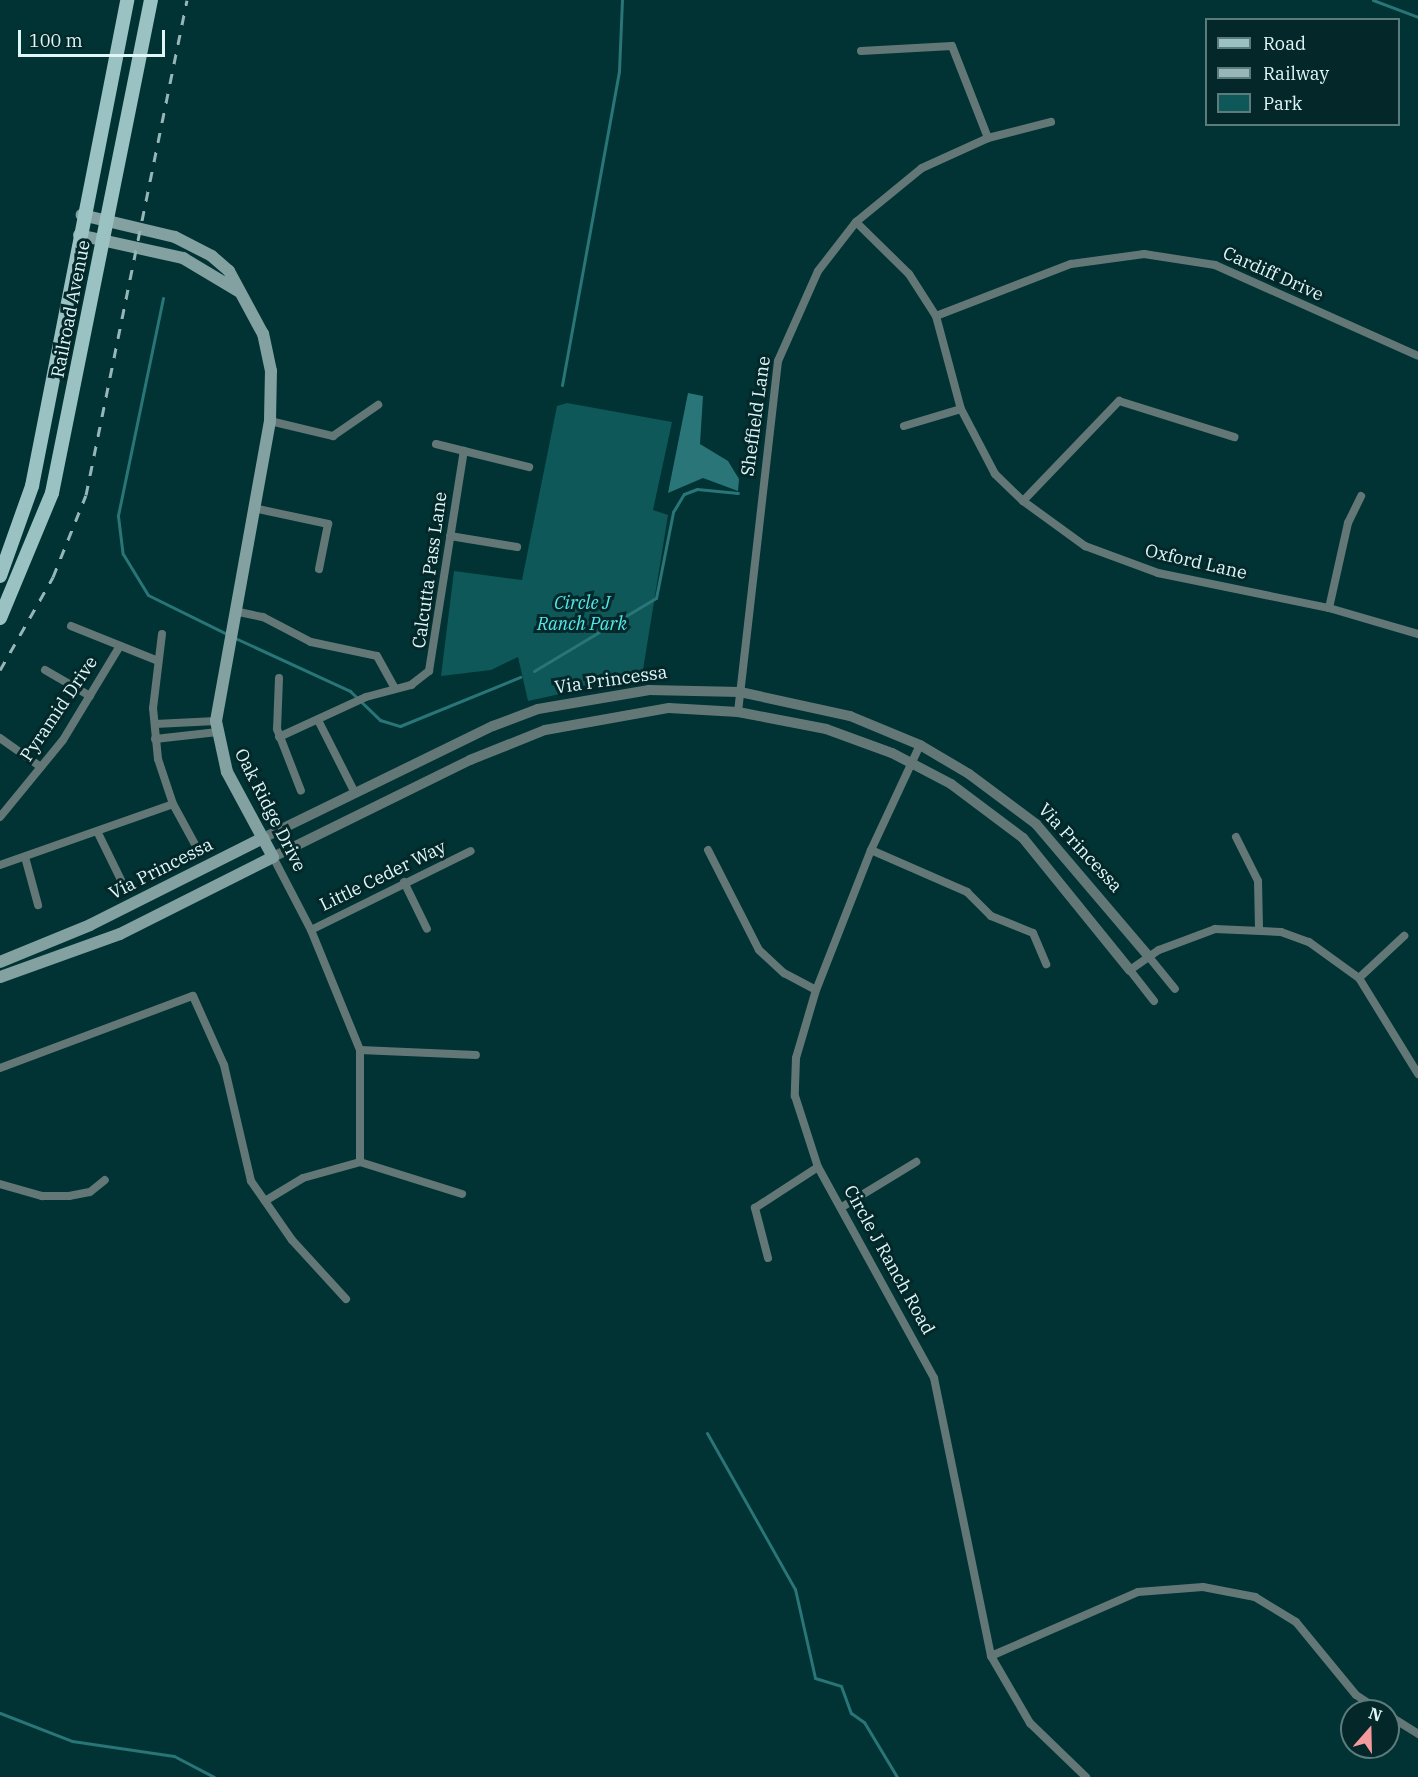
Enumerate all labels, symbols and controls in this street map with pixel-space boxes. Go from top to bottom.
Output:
scale bar [21,18,168,56]
legend [1205,18,1400,126]
text: 100 m [29,29,83,52]
text: Road [1263,32,1306,55]
text: Railway [1263,62,1329,85]
text: Park [1263,92,1302,115]
street label: Railroad Avenue [47,238,95,380]
street label: Cardiff Drive [1219,242,1327,306]
street label: Sheffield Lane [737,355,775,477]
street label: Calcutta Pass Lane [408,490,452,650]
street label: Oxford Lane [1143,540,1249,584]
park label: Circle J Ranch Park [537,593,627,636]
street label: Pyramid Drive [16,652,102,766]
street label: Via Princessa [553,661,669,699]
street label: Oak Ridge Drive [230,745,310,875]
street label: Via Princessa [1033,799,1127,897]
street label: Via Princessa [106,834,216,904]
street label: Little Ceder Way [316,836,450,916]
street label: Circle J Ranch Road [839,1182,939,1338]
north arrow [1340,1699,1400,1759]
text: N [1366,1702,1385,1726]

